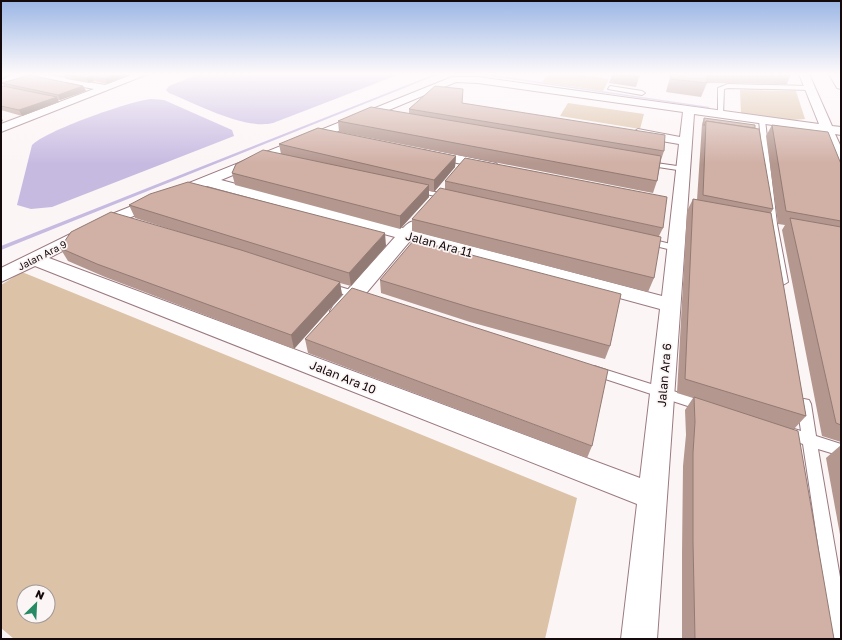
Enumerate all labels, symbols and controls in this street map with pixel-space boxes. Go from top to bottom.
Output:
street label: Jalan Ara 11 [404,228,474,260]
street label: Jalan Ara 9 [15,238,69,272]
street label: Jalan Ara 6 [654,342,674,408]
street label: Jalan Ara 10 [308,357,378,397]
north arrow [16,584,56,624]
text: N [34,587,47,602]

